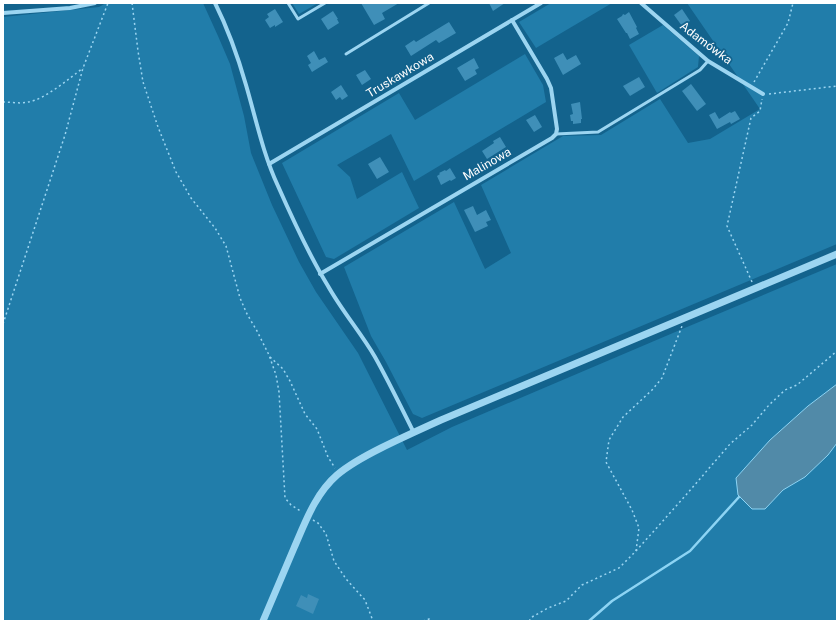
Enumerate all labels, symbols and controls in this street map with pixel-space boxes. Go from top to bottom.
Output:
street label: Adamówka [677,19,735,67]
street label: Truskawkowa [364,49,436,101]
street label: Malinowa [460,145,514,183]

